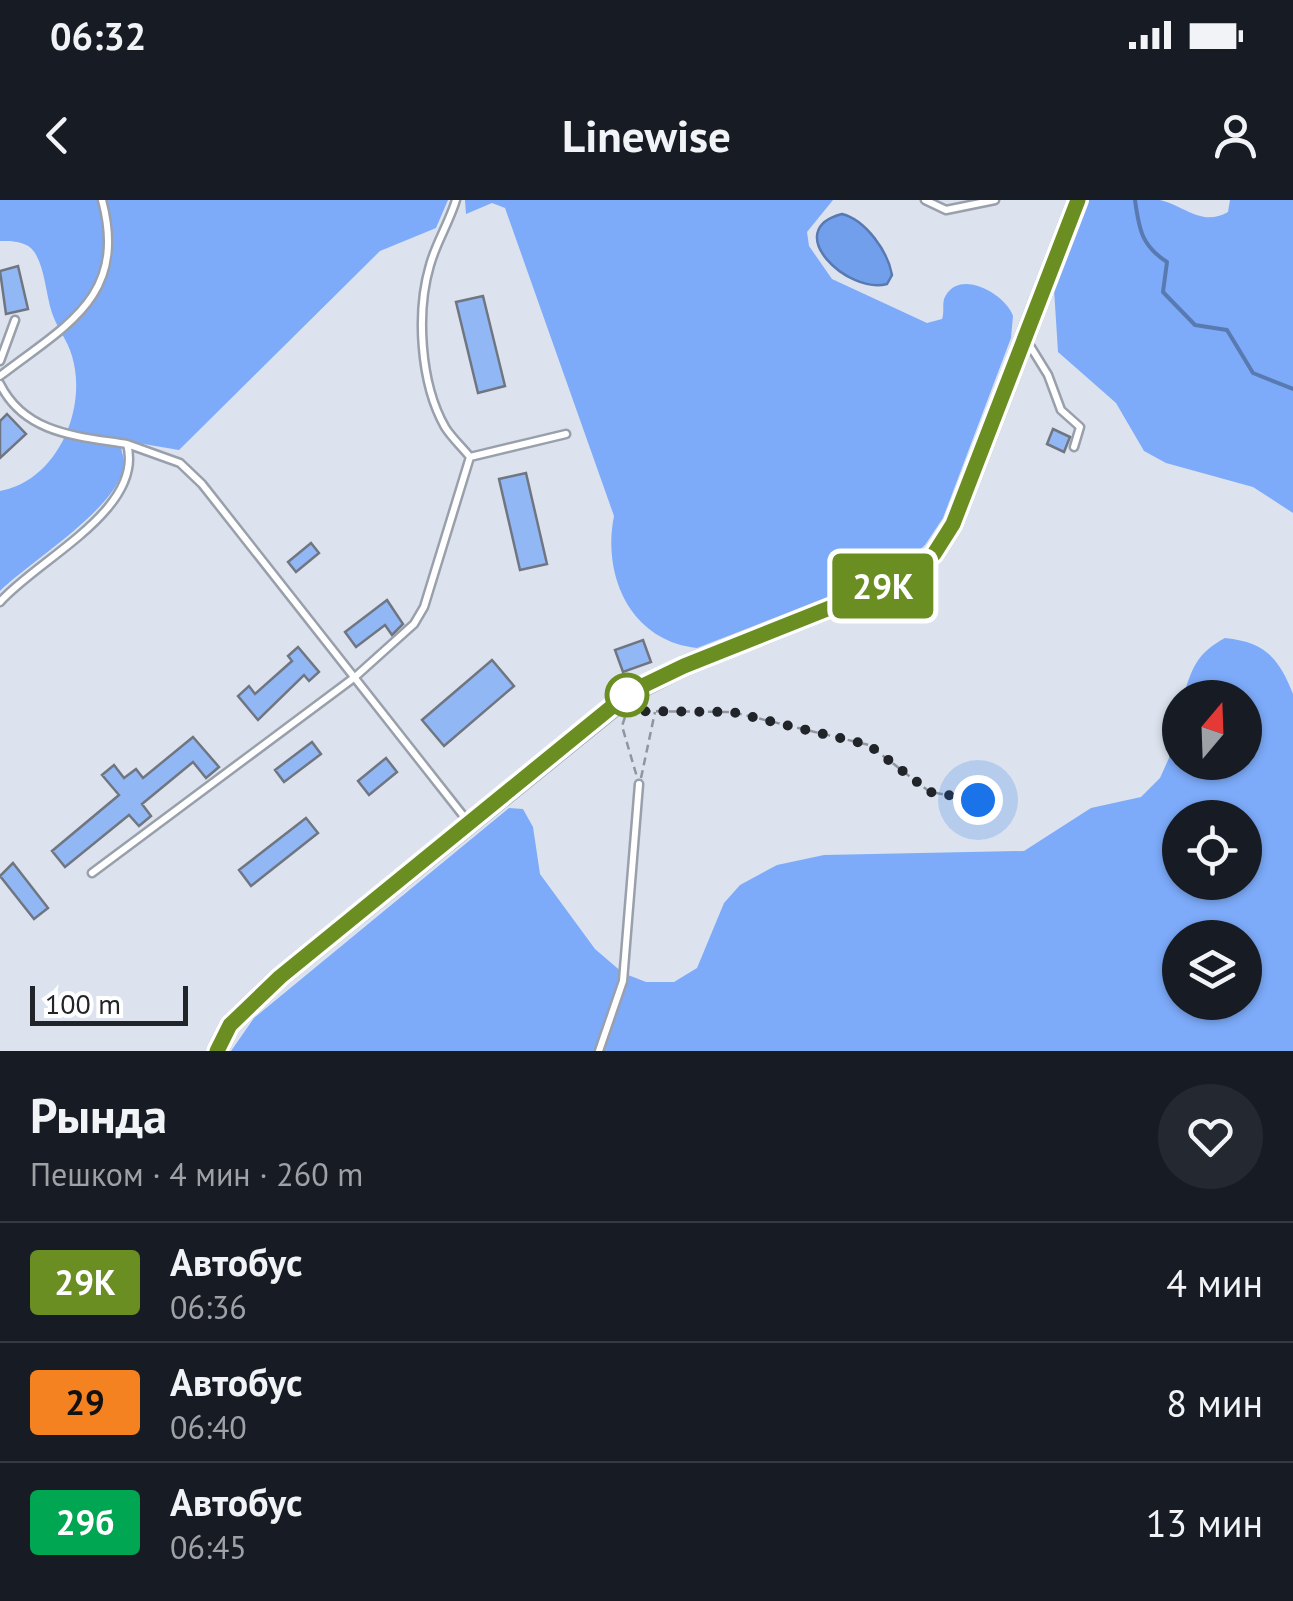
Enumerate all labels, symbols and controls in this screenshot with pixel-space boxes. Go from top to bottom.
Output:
text: 06:32 [50,11,146,60]
text: Linewise [562,106,731,164]
icon: back [30,108,85,163]
icon: person [1208,108,1263,163]
line badge: 29К [826,554,940,618]
text: 29К [852,563,914,609]
unlabelled marker [606,674,648,716]
north arrow [1162,680,1262,780]
map controls [1162,680,1262,1020]
your location [953,775,1003,825]
button: locate [1162,800,1262,900]
button: layers [1162,920,1262,1020]
scale bar [30,981,188,1026]
text: 100 m [45,985,121,1022]
text: Рында [30,1084,167,1146]
button: heart [1158,1084,1263,1189]
text: Пешком · 4 мин · 260 m [30,1153,363,1195]
text: Автобус [170,1237,303,1286]
text: 4 мин [1166,1258,1263,1307]
text: 29К [54,1259,116,1305]
text: 06:36 [170,1286,247,1328]
text: Автобус [170,1357,303,1406]
text: 8 мин [1166,1378,1263,1427]
text: 29 [65,1379,105,1425]
text: 06:40 [170,1406,247,1448]
text: Автобус [170,1477,303,1526]
text: 13 мин [1146,1498,1263,1547]
text: 29б [56,1499,114,1545]
text: 06:45 [170,1526,247,1568]

